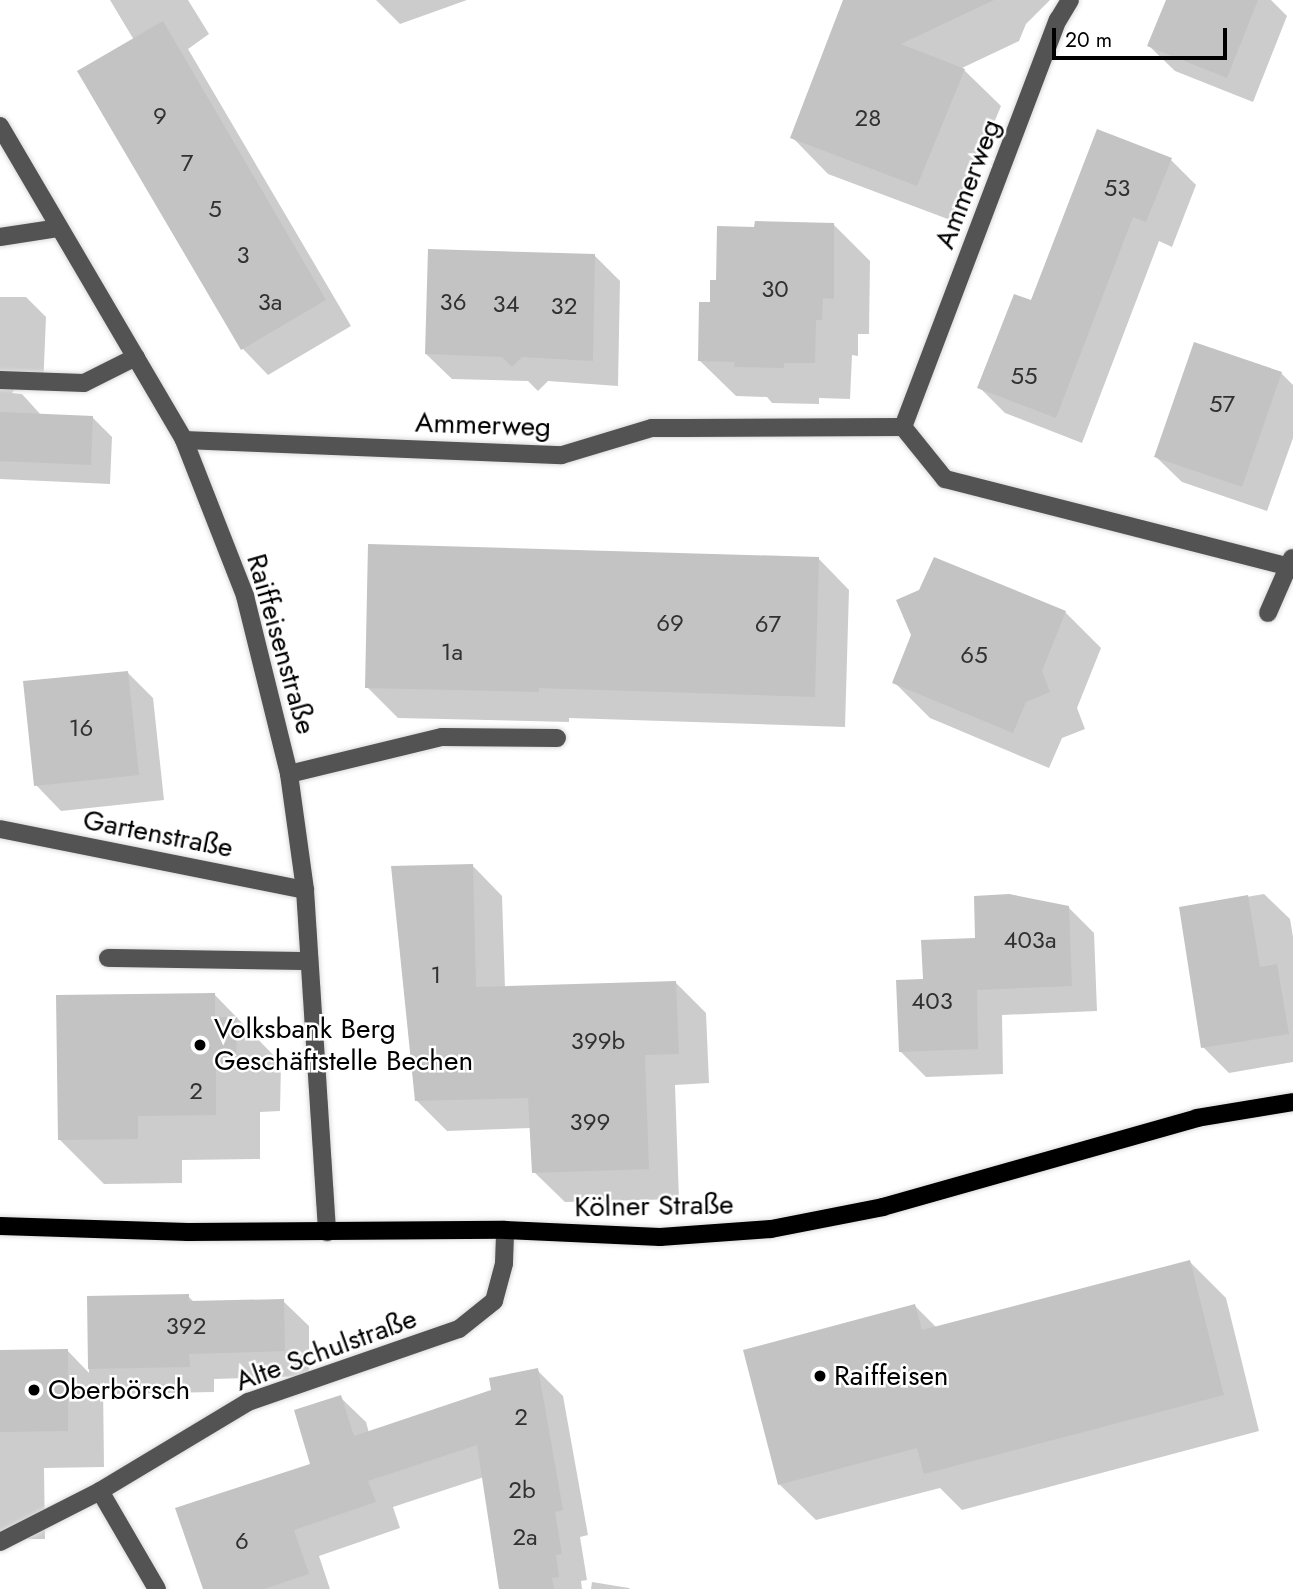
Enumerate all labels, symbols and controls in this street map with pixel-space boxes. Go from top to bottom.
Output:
scale bar [1055,14,1230,58]
text: 20 m [1065,25,1112,55]
house number: 9 [153,102,167,130]
house number: 28 [855,104,881,132]
street label: Ammerweg [928,114,1008,254]
house number: 7 [181,149,193,177]
house number: 53 [1104,174,1130,202]
house number: 5 [208,195,222,223]
house number: 3 [236,241,250,269]
house number: 30 [761,275,789,303]
house number: 3a [258,288,282,316]
house number: 36 [440,288,466,316]
house number: 34 [492,290,520,318]
house number: 32 [551,292,577,320]
house number: 55 [1010,362,1038,390]
house number: 57 [1209,390,1235,418]
street label: Ammerweg [414,406,552,444]
street label: Raiffeisenstraße [239,550,323,738]
house number: 69 [656,609,684,637]
house number: 67 [755,610,781,638]
house number: 1a [441,638,463,666]
house number: 65 [960,641,988,669]
house number: 16 [69,714,93,742]
street label: Gartenstraße [80,803,236,865]
house number: 403a [1003,926,1057,954]
house number: 1 [431,961,441,989]
house number: 403 [911,987,953,1015]
place label: Volksbank Berg Geschäftstelle Bechen [214,1012,473,1078]
house number: 399b [571,1027,625,1055]
marker: Volksbank Berg Geschäftstelle Bechen [192,1037,208,1053]
house number: 2 [189,1077,203,1105]
house number: 399 [570,1108,610,1136]
street label: Kölner Straße [574,1188,734,1224]
street label: Alte Schulstraße [231,1302,421,1398]
house number: 392 [166,1312,206,1340]
place label: Raiffeisen [834,1359,949,1393]
marker: Raiffeisen [812,1368,828,1384]
place label: Oberbörsch [48,1373,190,1407]
marker: Oberbörsch [26,1382,42,1398]
house number: 2 [514,1403,528,1431]
house number: 2b [508,1476,536,1504]
house number: 2a [512,1523,538,1551]
house number: 6 [235,1527,249,1555]

